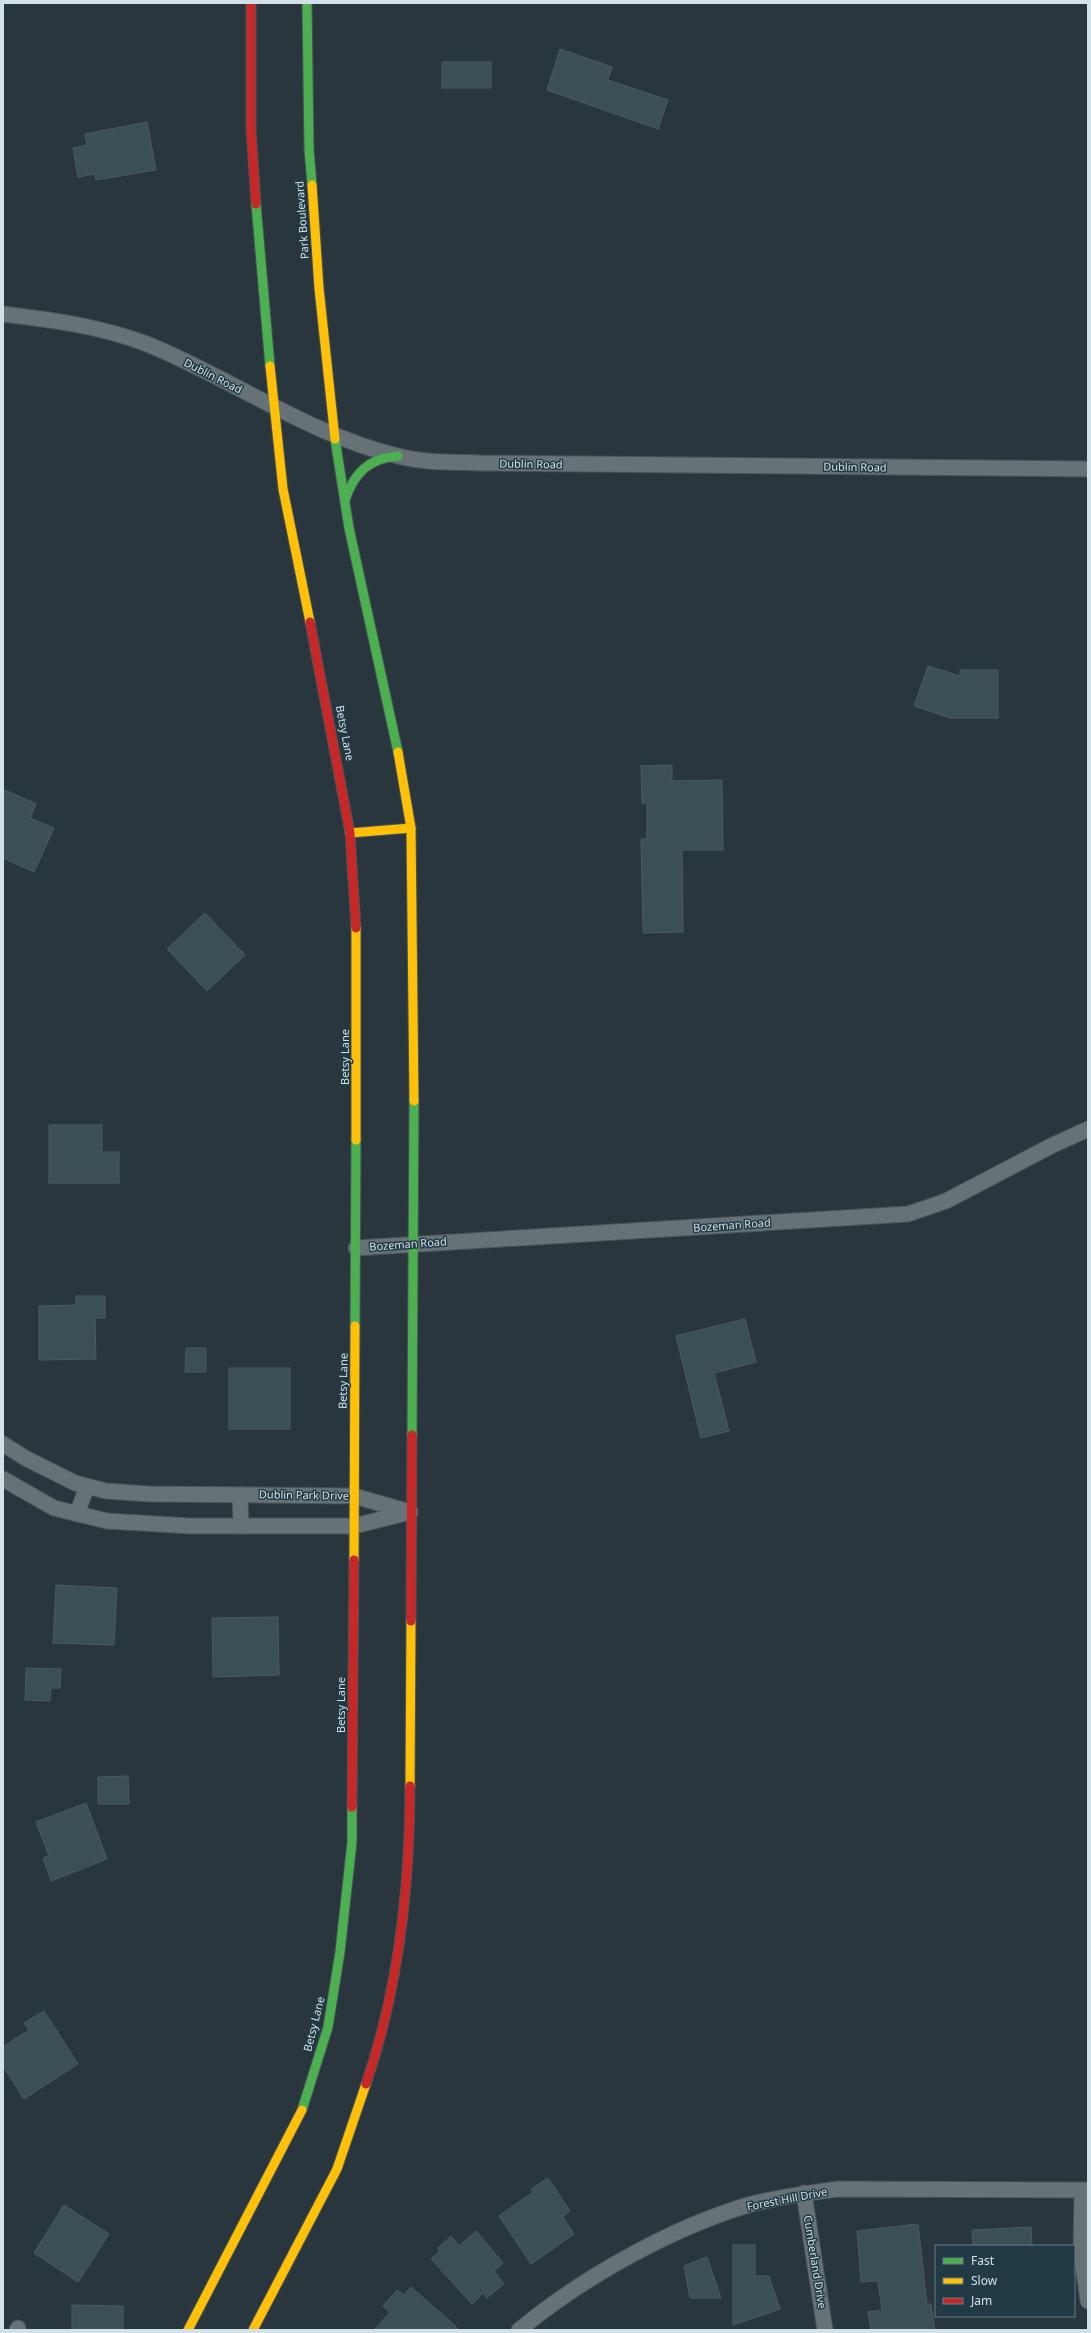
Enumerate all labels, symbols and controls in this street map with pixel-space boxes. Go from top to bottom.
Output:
street label: Park Boulevard [291,180,312,260]
street label: Dublin Road [182,354,245,397]
street label: Dublin Road [499,455,563,472]
street label: Dublin Road [823,458,887,475]
street label: Betsy Lane [333,704,358,762]
street label: Betsy Lane [337,1029,352,1085]
street label: Bozeman Road [693,1214,771,1235]
street label: Bozeman Road [369,1233,447,1254]
street label: Betsy Lane [335,1353,350,1409]
street label: Dublin Park Drive [259,1486,349,1503]
street label: Betsy Lane [333,1677,348,1733]
street label: Betsy Lane [299,1995,328,2053]
street label: Forest Hill Drive [745,2183,828,2214]
street label: Cumberland Drive [801,2214,830,2310]
legend [935,2245,1075,2317]
text: Fast [971,2252,995,2269]
text: Slow [971,2272,998,2289]
text: Jam [970,2292,992,2309]

